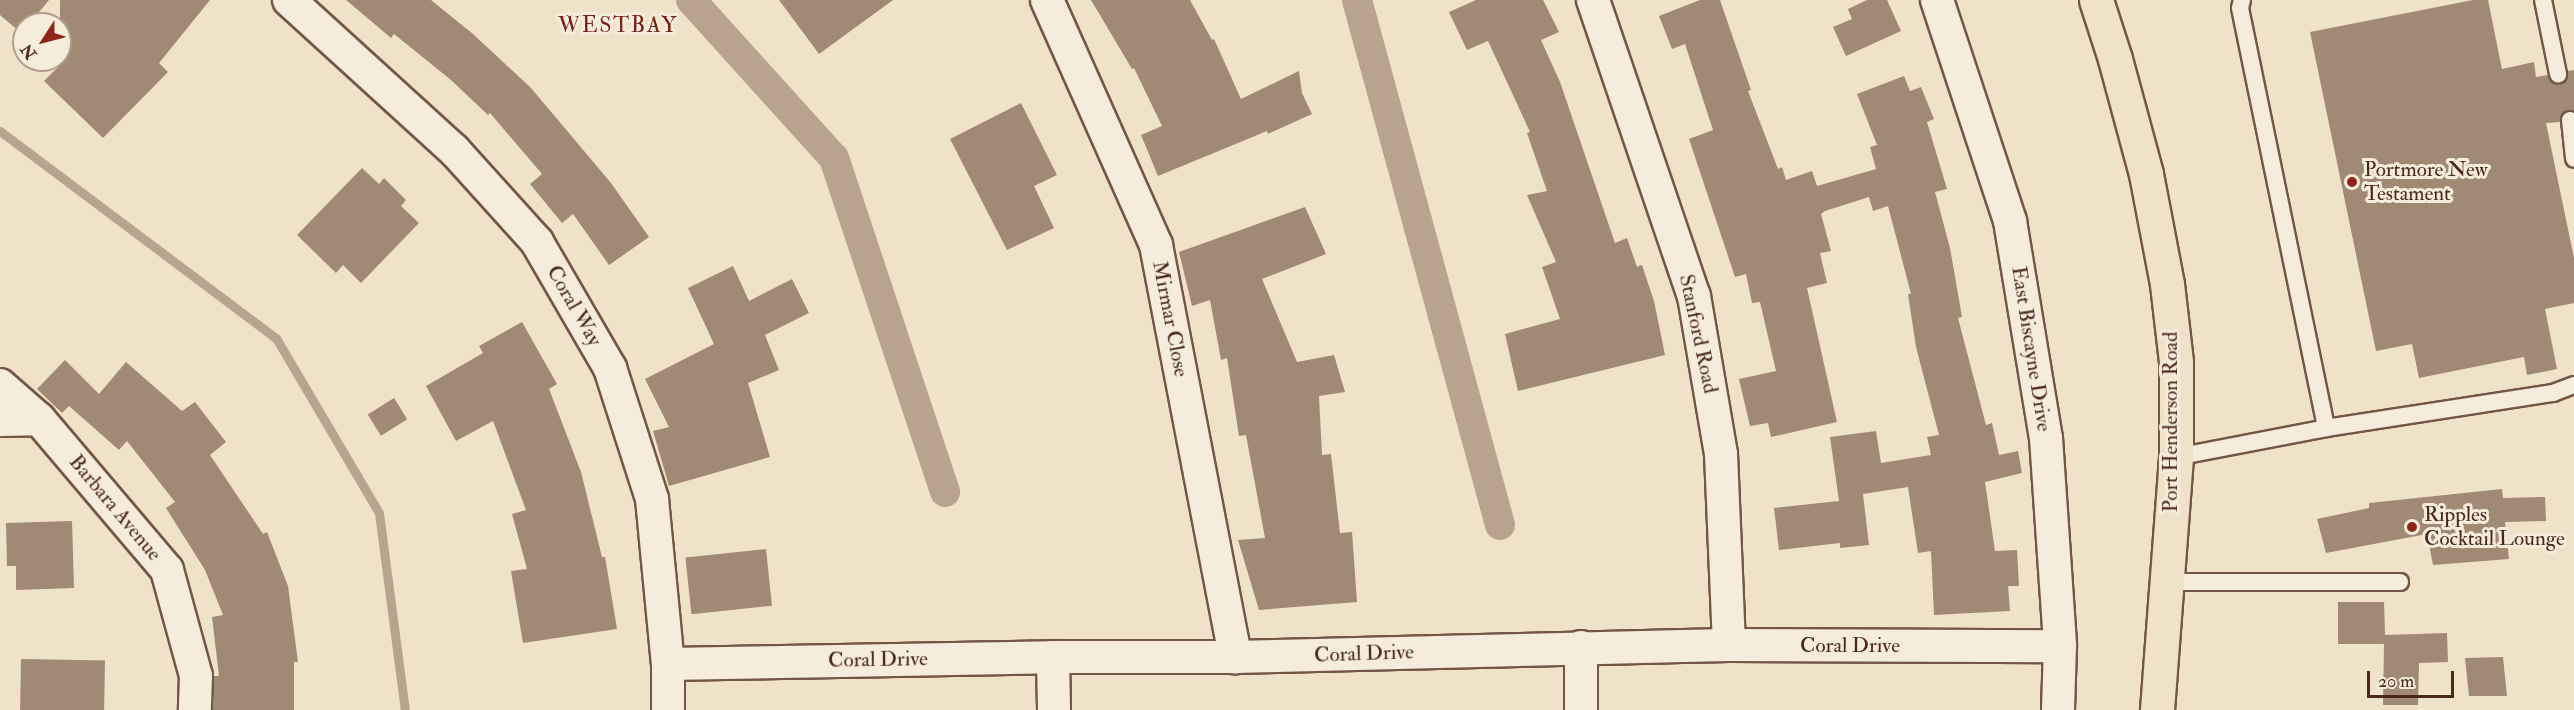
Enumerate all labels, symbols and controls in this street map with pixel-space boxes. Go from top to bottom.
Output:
north arrow [12,12,72,72]
district label: WESTBAY [558,13,678,39]
text: N [17,40,41,63]
place label: Portmore New Testament [2364,157,2488,207]
marker: Portmore New Testament [2345,175,2359,189]
street label: Mirmar Close [1146,259,1194,379]
street label: Coral Way [541,261,607,351]
street label: East Biscayne Drive [2006,265,2056,433]
street label: Stanford Road [1673,272,1723,396]
street label: Port Henderson Road [2158,332,2184,512]
street label: Barbara Avenue [63,450,167,566]
place label: Ripples Cocktail Lounge [2424,502,2565,552]
marker: Ripples Cocktail Lounge [2405,520,2419,534]
street label: Coral Drive [1800,633,1900,659]
street label: Coral Drive [1314,640,1414,668]
street label: Coral Drive [828,647,928,673]
scale bar [2370,659,2457,697]
text: 20 m [2378,670,2414,693]

